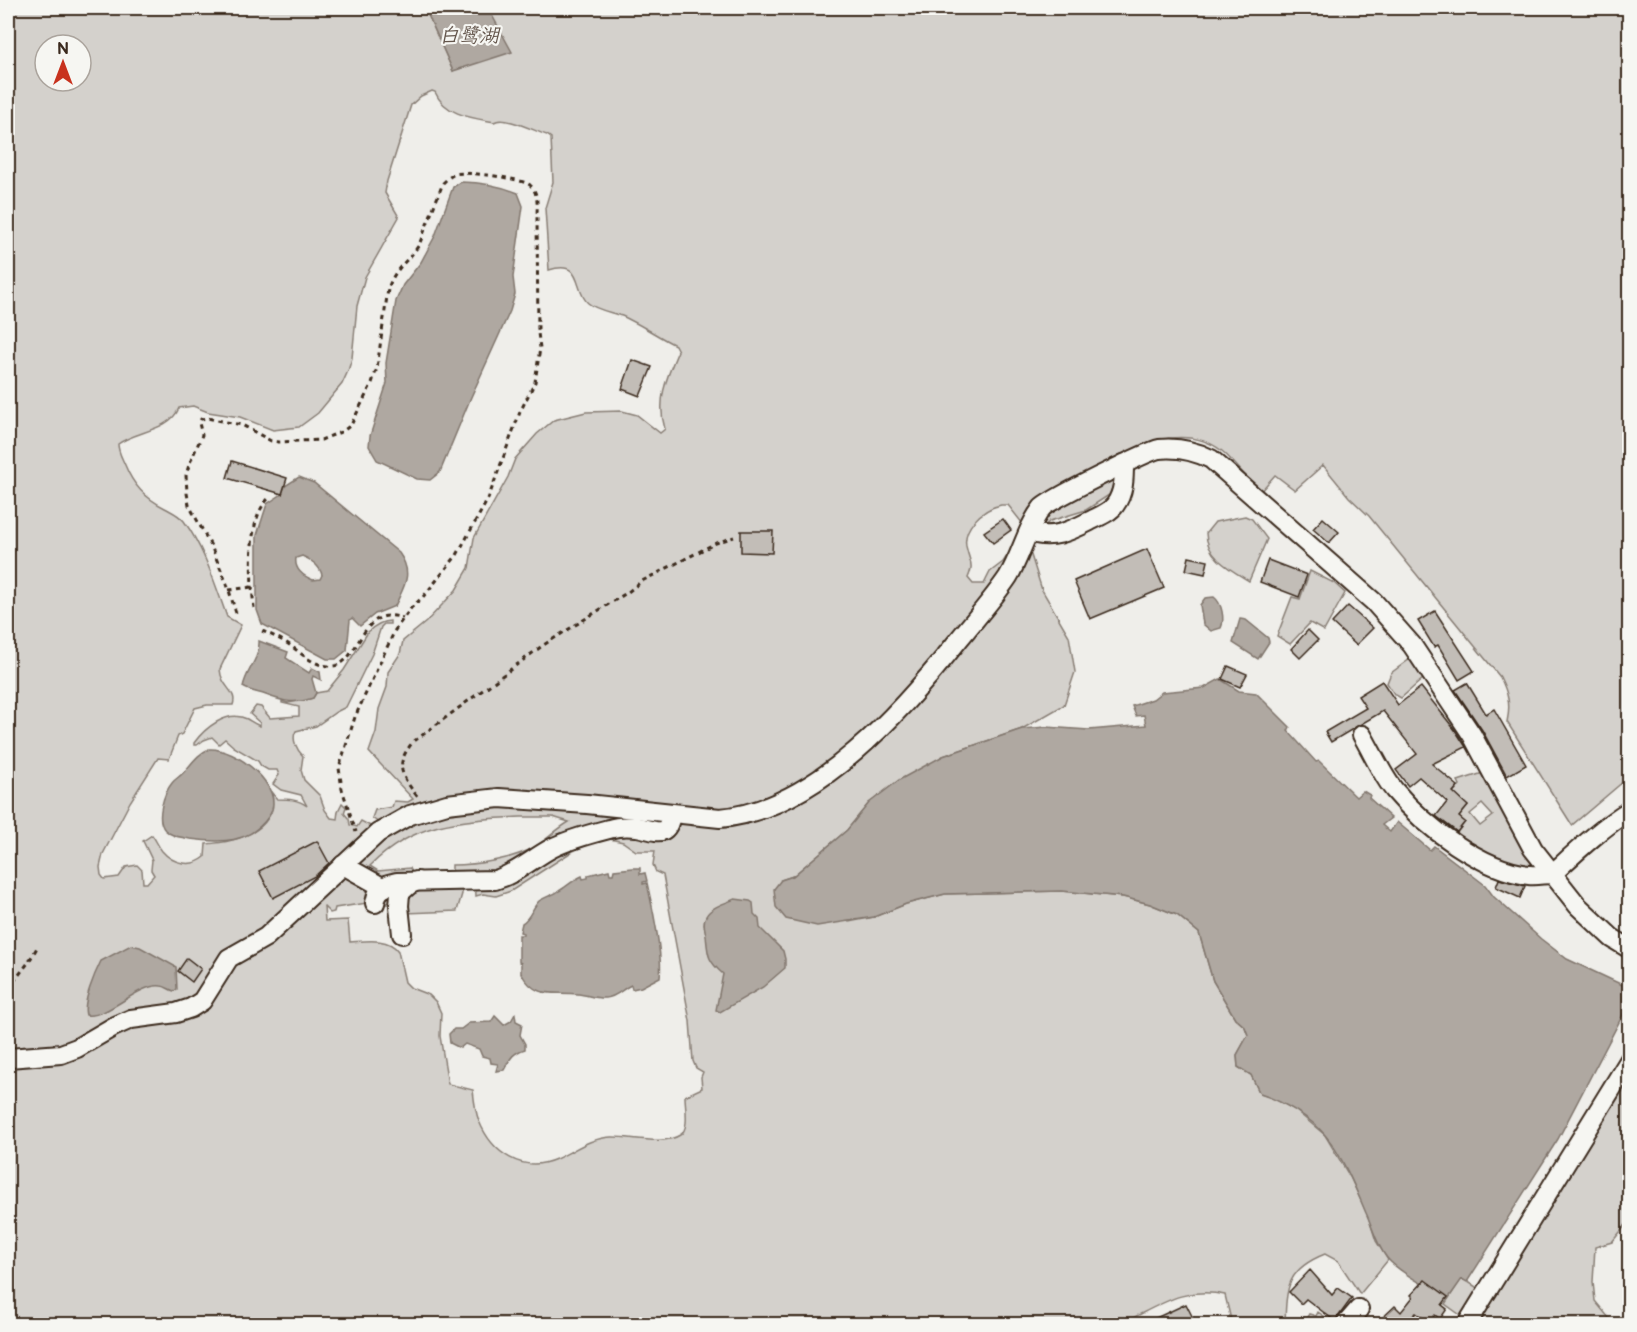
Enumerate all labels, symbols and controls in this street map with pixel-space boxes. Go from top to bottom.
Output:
water label: 白鹭湖 [439,24,501,48]
north arrow [33,33,93,93]
text: N [57,40,69,59]

